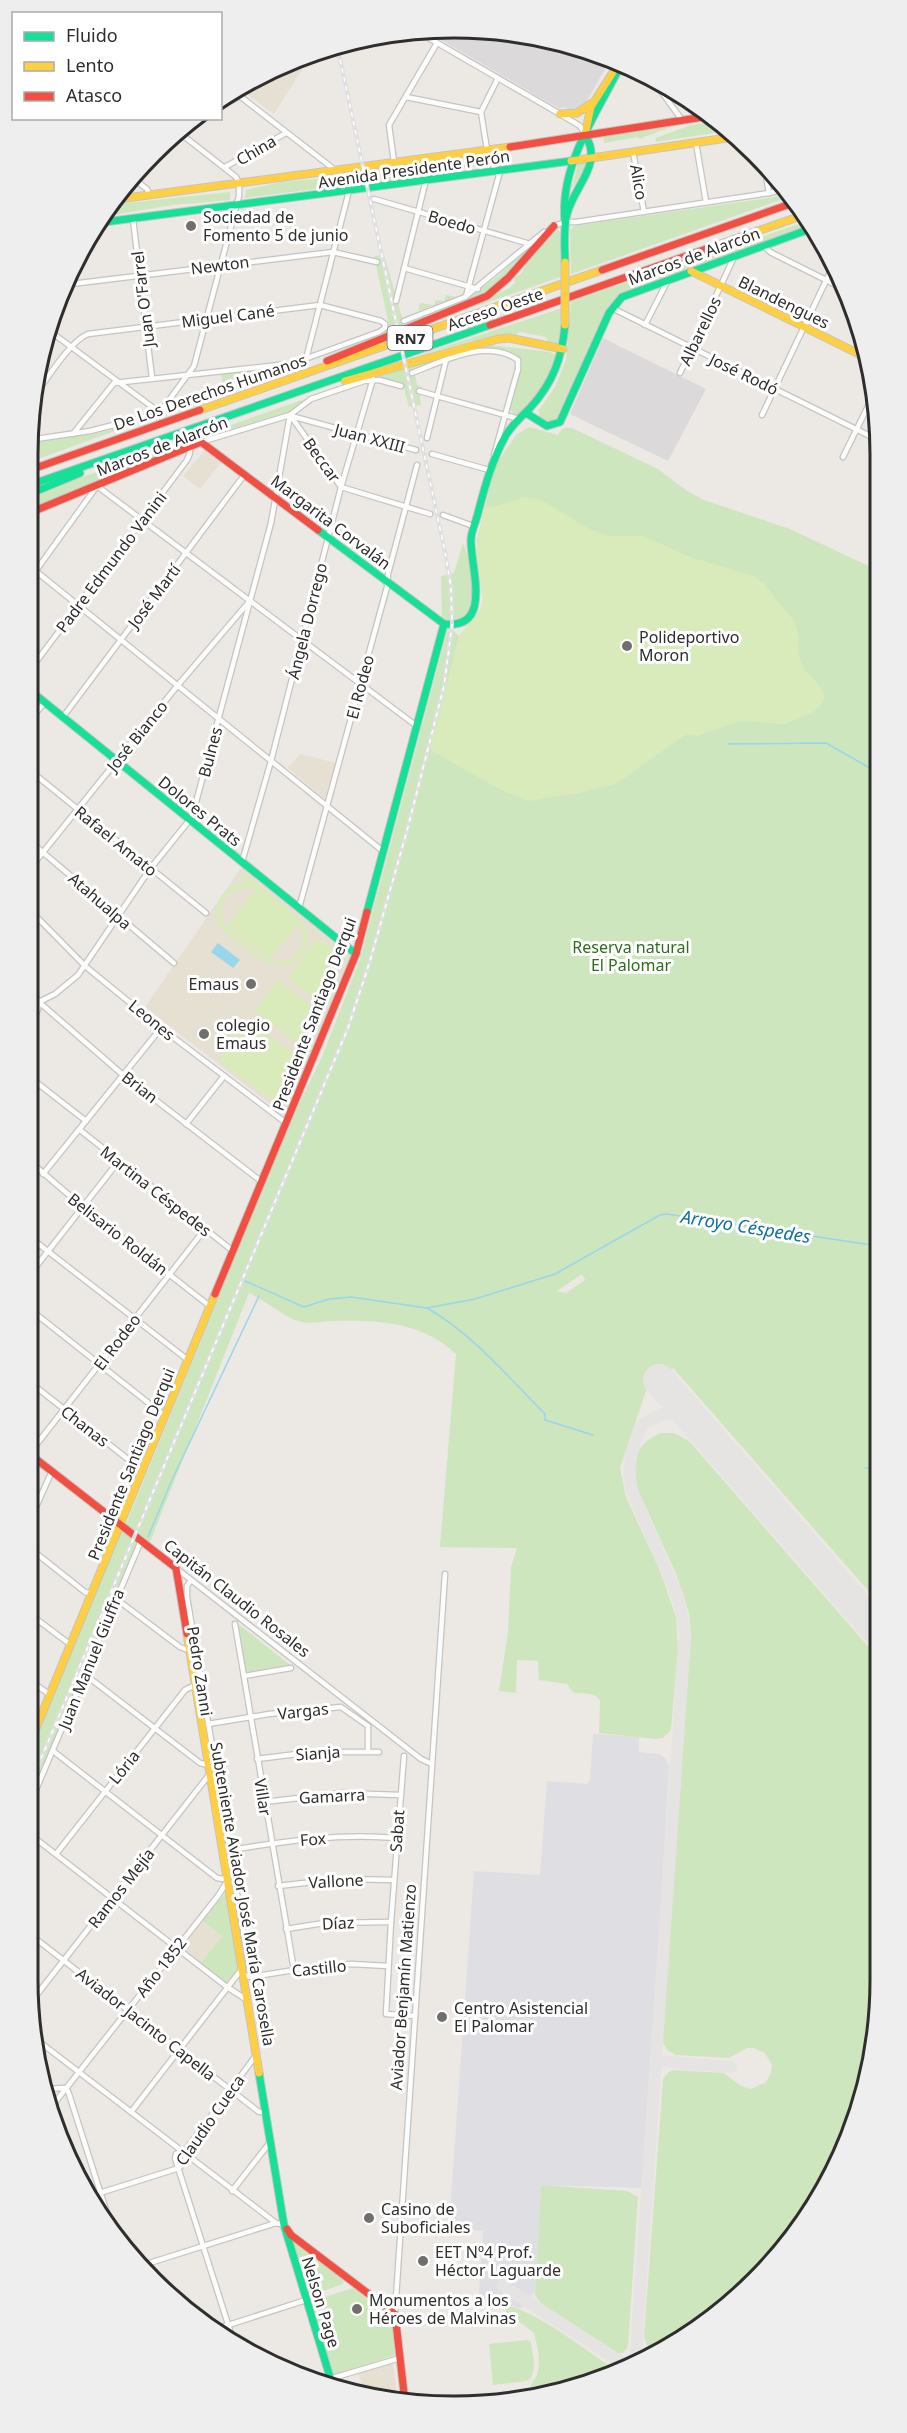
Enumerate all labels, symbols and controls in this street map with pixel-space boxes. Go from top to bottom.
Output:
legend [12,12,222,120]
text: Fluido [66,23,118,47]
text: Lento [66,53,114,77]
text: Atasco [66,83,122,107]
street label: China [232,130,280,170]
street label: Avenida Presidente Perón [317,145,511,193]
street label: Alico [625,162,653,202]
street label: Boedo [426,205,478,239]
place label: Sociedad de Fomento 5 de junio [203,206,349,246]
marker: Sociedad de Fomento 5 de junio [184,219,198,233]
street label: Marcos de Alarcón [625,222,763,290]
street label: Juan O'Farrel [126,250,160,350]
street label: Newton [189,250,251,280]
street label: Blandengues [735,271,833,333]
street label: Acceso Oeste [444,282,546,336]
street label: Albarellos [674,293,726,369]
street label: Miguel Cané [180,299,276,333]
road number: RN7 [388,326,432,350]
street label: José Rodó [704,347,782,400]
street label: De Los Derechos Humanos [111,349,309,435]
street label: Marcos de Alarcón [93,411,231,481]
street label: Juan XXIII [330,417,408,458]
street label: Beccar [298,433,346,487]
street label: Margarita Corvalán [267,470,395,574]
street label: Padre Edmundo Vanini [51,487,171,637]
street label: José Martí [121,559,186,634]
street label: Ángela Dorrego [282,561,332,681]
place label: Polideportivo Moron [639,626,739,666]
marker: Polideportivo Moron [620,639,634,653]
street label: El Rodeo [341,653,379,721]
street label: José Bianco [100,696,173,778]
street label: Bulnes [193,725,227,779]
street label: Dolores Prats [154,771,246,851]
street label: Rafael Amato [70,801,162,881]
street label: Atahualpa [64,868,136,934]
street label: Presidente Santiago Derqui [267,914,361,1114]
park label: Reserva natural El Palomar [572,936,690,976]
place label: Emaus [189,973,239,995]
marker: Emaus [244,977,258,991]
street label: Leones [124,995,180,1045]
place label: colegio Emaus [216,1014,270,1054]
marker: colegio Emaus [197,1027,211,1041]
street label: Brian [117,1066,163,1108]
street label: Martina Céspedes [96,1141,216,1241]
street label: Belisario Roldán [63,1188,173,1280]
water label: Arroyo Céspedes [677,1204,813,1248]
street label: El Rodeo [89,1309,145,1375]
street label: Presidente Santiago Derqui [82,1365,180,1563]
street label: Chanas [56,1400,114,1452]
street label: Capitán Claudio Rosales [159,1534,315,1662]
street label: Juan Manuel Giuffra [52,1585,129,1734]
street label: Pedro Zanni [182,1624,218,1718]
street label: Vargas [276,1697,330,1725]
street label: Subteniente Aviador José María Carosella [205,1740,281,2048]
street label: Sianja [295,1740,341,1766]
street label: Lória [104,1745,144,1789]
street label: Villar [249,1777,277,1818]
street label: Gamarra [298,1783,366,1809]
street label: Sabat [385,1809,409,1853]
street label: Fox [299,1827,328,1851]
street label: Ramos Mejía [83,1843,159,1933]
street label: Vallone [308,1869,364,1893]
street label: Aviador Benjamín Matienzo [385,1883,421,2091]
street label: Díaz [321,1911,355,1935]
street label: Año 1852 [131,1932,191,2002]
street label: Castillo [291,1954,347,1982]
street label: Aviador Jacinto Capella [72,1963,220,2085]
place label: Centro Asistencial El Palomar [454,1997,588,2037]
marker: Centro Asistencial El Palomar [435,2010,449,2024]
street label: Claudio Cueca [170,2070,250,2170]
place label: Casino de Suboficiales [381,2198,470,2238]
marker: Casino de Suboficiales [362,2211,376,2225]
place label: EET Nº4 Prof. Héctor Laguarde [435,2241,561,2281]
street label: Nelson Page [297,2254,345,2350]
marker: EET Nº4 Prof. Héctor Laguarde [416,2254,430,2268]
place label: Monumentos a los Héroes de Malvinas [369,2289,516,2329]
marker: Monumentos a los Héroes de Malvinas [350,2302,364,2316]

